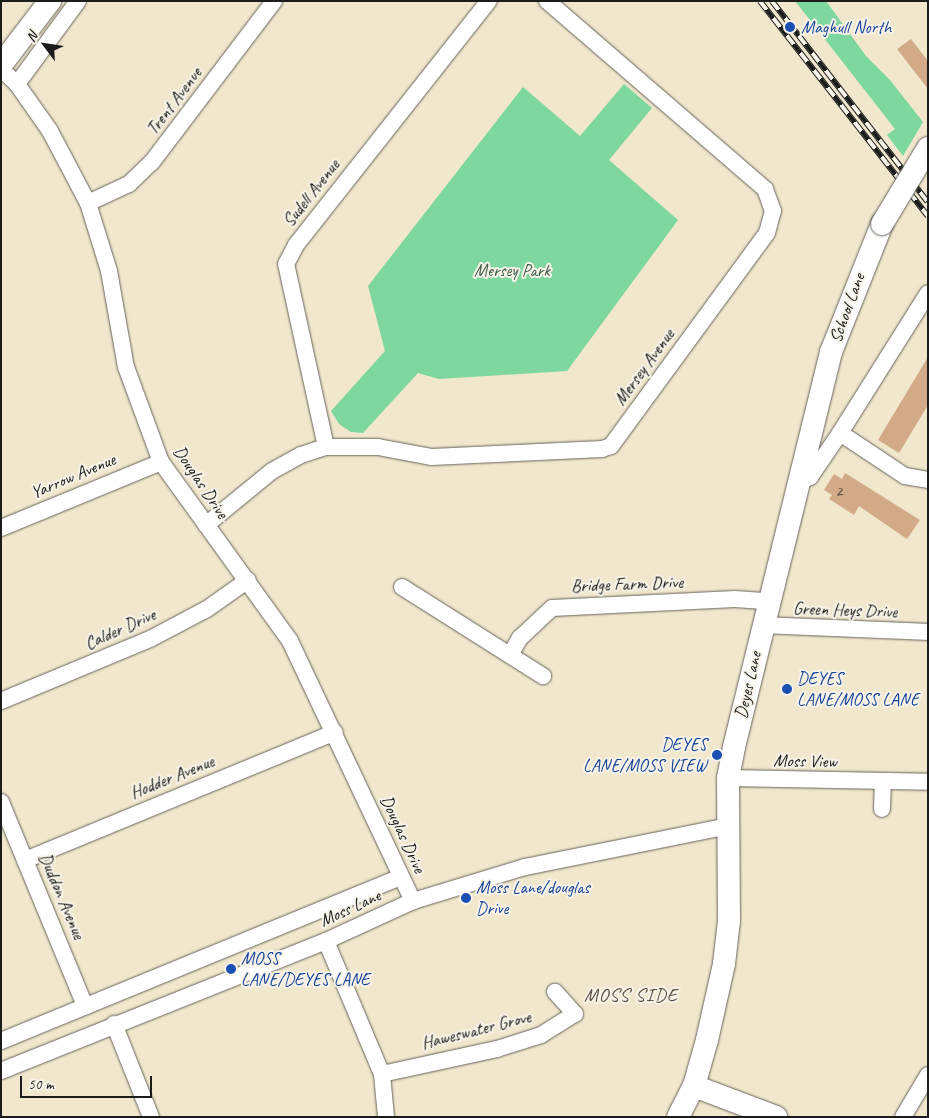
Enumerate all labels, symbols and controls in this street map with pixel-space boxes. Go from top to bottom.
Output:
place label: Maghull North [801,16,891,38]
north arrow [20,20,70,70]
marker: Maghull North [783,20,797,34]
text: N [22,29,41,45]
street label: Trent Avenue [142,63,206,139]
street label: Sudell Avenue [278,155,344,231]
park label: Mersey Park [474,259,550,281]
street label: School Lane [824,270,870,346]
street label: Mersey Avenue [609,325,679,409]
street label: Douglas Drive [169,441,233,523]
street label: Yarrow Avenue [27,448,119,504]
house number: 2 [836,483,842,501]
street label: Bridge Farm Drive [570,571,684,597]
street label: Green Heys Drive [792,597,898,623]
street label: Calder Drive [81,604,159,654]
street label: Deyes Lane [730,649,766,721]
place label: DEYES LANE/MOSS LANE [797,668,919,711]
marker: DEYES LANE/MOSS LANE [781,683,793,695]
place label: DEYES LANE/MOSS VIEW [583,734,707,776]
marker: DEYES LANE/MOSS VIEW [711,749,723,761]
street label: Hodder Avenue [127,750,217,804]
street label: Moss View [773,750,837,772]
street label: Douglas Drive [376,792,430,876]
street label: Duddon Avenue [34,850,90,942]
place label: Moss Lane/douglas Drive [476,877,590,920]
street label: Moss Lane [316,884,384,932]
marker: Moss Lane/douglas Drive [460,892,472,904]
place label: MOSS LANE/DEYES LANE [241,948,370,991]
marker: MOSS LANE/DEYES LANE [225,963,237,975]
district label: MOSS SIDE [584,985,678,1007]
street label: Haweswater Grove [419,1006,533,1054]
scale bar [22,1066,155,1098]
text: 50 m [28,1075,54,1094]

